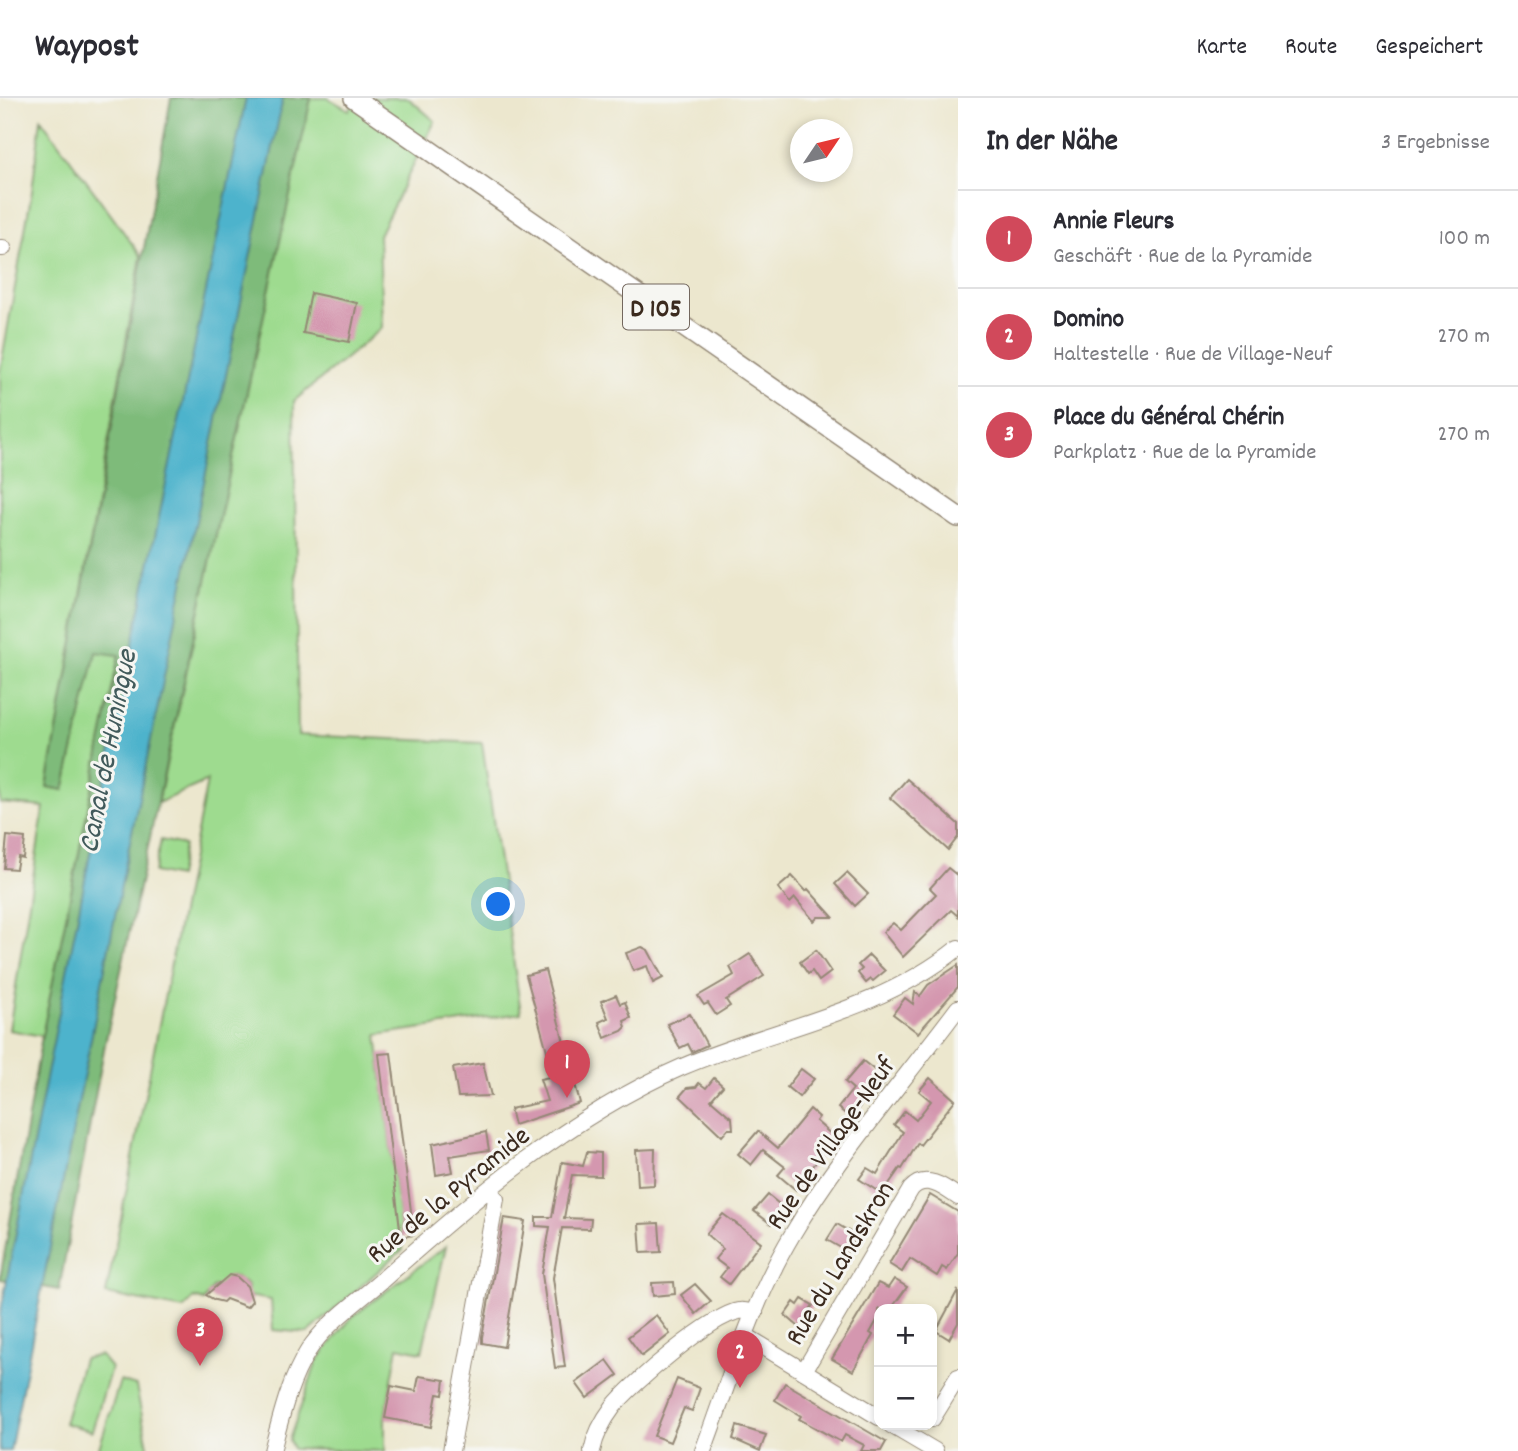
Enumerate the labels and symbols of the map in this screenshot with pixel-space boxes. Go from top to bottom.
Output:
north arrow [790,119,853,182]
road number: D 105 [623,284,689,330]
water label: Canal de Huningue [70,645,151,857]
your location [481,887,515,921]
pin: 1 [544,1040,590,1098]
street label: Rue de Village-Neuf [758,1049,909,1240]
street label: Rue de la Pyramide [360,1118,540,1275]
street label: Rue du Landskron [777,1175,907,1354]
pin: 3 [177,1308,223,1366]
pin: 2 [717,1330,763,1388]

